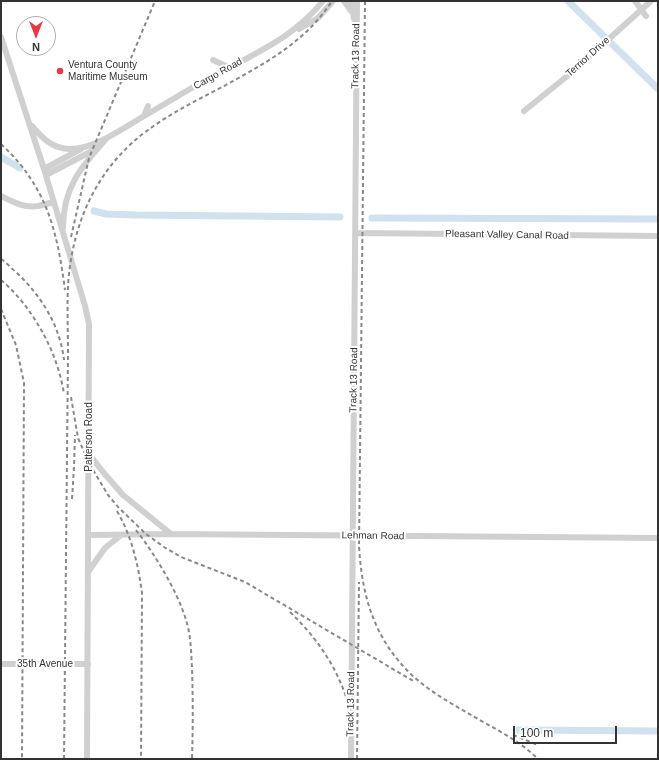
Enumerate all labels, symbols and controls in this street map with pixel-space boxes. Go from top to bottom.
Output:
north arrow [16,16,56,56]
street label: Track 13 Road [349,23,363,89]
street label: Terrior Drive [564,34,612,80]
text: N [32,41,40,53]
street label: Cargo Road [192,56,244,92]
place label: Ventura County Maritime Museum [68,59,147,82]
marker: Ventura County Maritime Museum [55,66,65,76]
street label: Pleasant Valley Canal Road [445,228,569,242]
street label: Track 13 Road [347,347,361,413]
street label: Patterson Road [83,402,95,472]
street label: Lehman Road [341,529,405,543]
street label: 35th Avenue [17,658,73,670]
street label: Track 13 Road [344,671,358,737]
scale bar [515,718,619,744]
text: 100 m [520,726,553,740]

